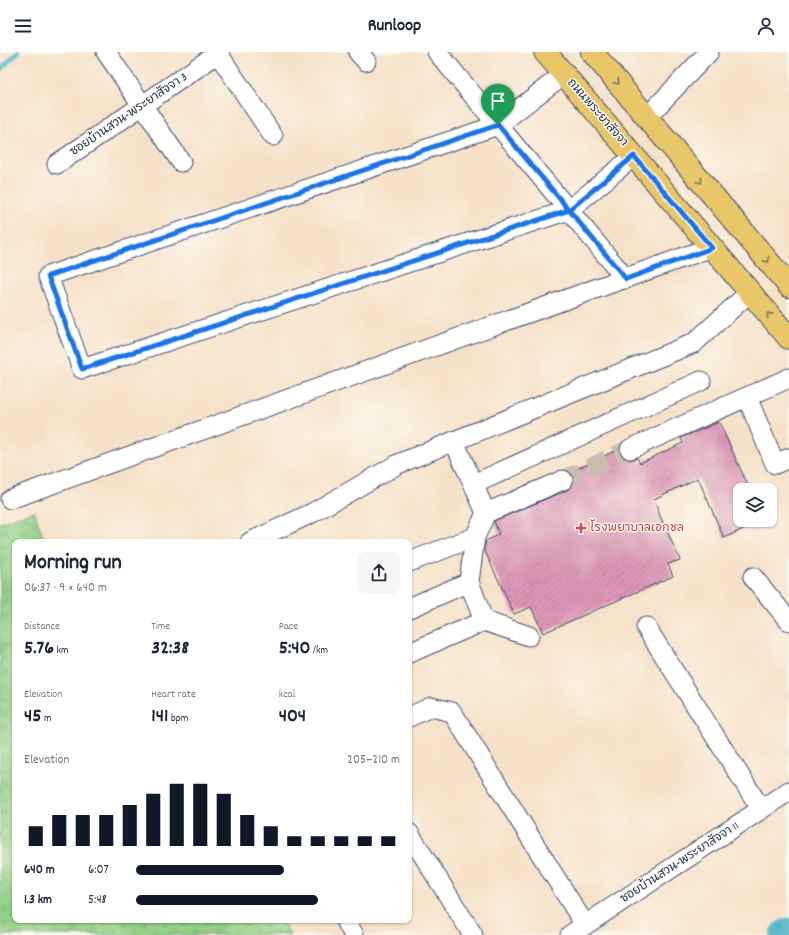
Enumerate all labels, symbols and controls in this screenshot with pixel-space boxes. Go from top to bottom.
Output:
text: Runloop [368,14,421,39]
icon: menu [12,15,34,37]
icon: person [755,15,777,37]
street label: ซอยบ้านสวน-พระยาสัจจา 3 [67,69,191,161]
street label: ถนนพระยาสัจจา [563,75,631,151]
one-way arrow [612,77,619,84]
pin [481,84,515,125]
icon: arrive [487,90,509,112]
one-way arrow [696,177,703,184]
one-way arrow [762,255,769,262]
one-way arrow [767,312,774,320]
map controls [733,483,777,527]
button: layers [733,483,777,527]
place label: โรงพยาบาลเอกชล [590,519,684,537]
marker: โรงพยาบาลเอกชล [575,522,587,534]
text: Morning run [24,548,122,579]
button: share [358,552,400,594]
text: 06:37 · 9 × 640 m [24,579,107,598]
text: Distance [24,619,60,635]
text: Time [151,619,170,635]
text: Pace [279,619,298,635]
text: 5.76 [24,635,54,663]
text: 32:38 [151,635,189,663]
text: 5:40 [279,635,310,663]
text: km [54,643,69,659]
text: /km [310,643,328,659]
text: Elevation [24,687,62,703]
text: Heart rate [151,687,196,703]
text: kcal [279,687,295,703]
text: 45 [24,703,42,731]
text: 141 [151,703,168,731]
text: 404 [279,703,306,731]
text: m [42,711,52,727]
text: bpm [168,711,188,727]
text: Elevation [24,751,69,770]
text: 205–210 m [347,751,400,770]
street label: ซอยบ้านสวน-พระยาสัจจา 11 [617,818,743,908]
text: 640 m [24,861,55,880]
text: 6:07 [88,861,109,880]
text: 1.3 km [24,891,52,910]
text: 5:48 [88,891,107,910]

